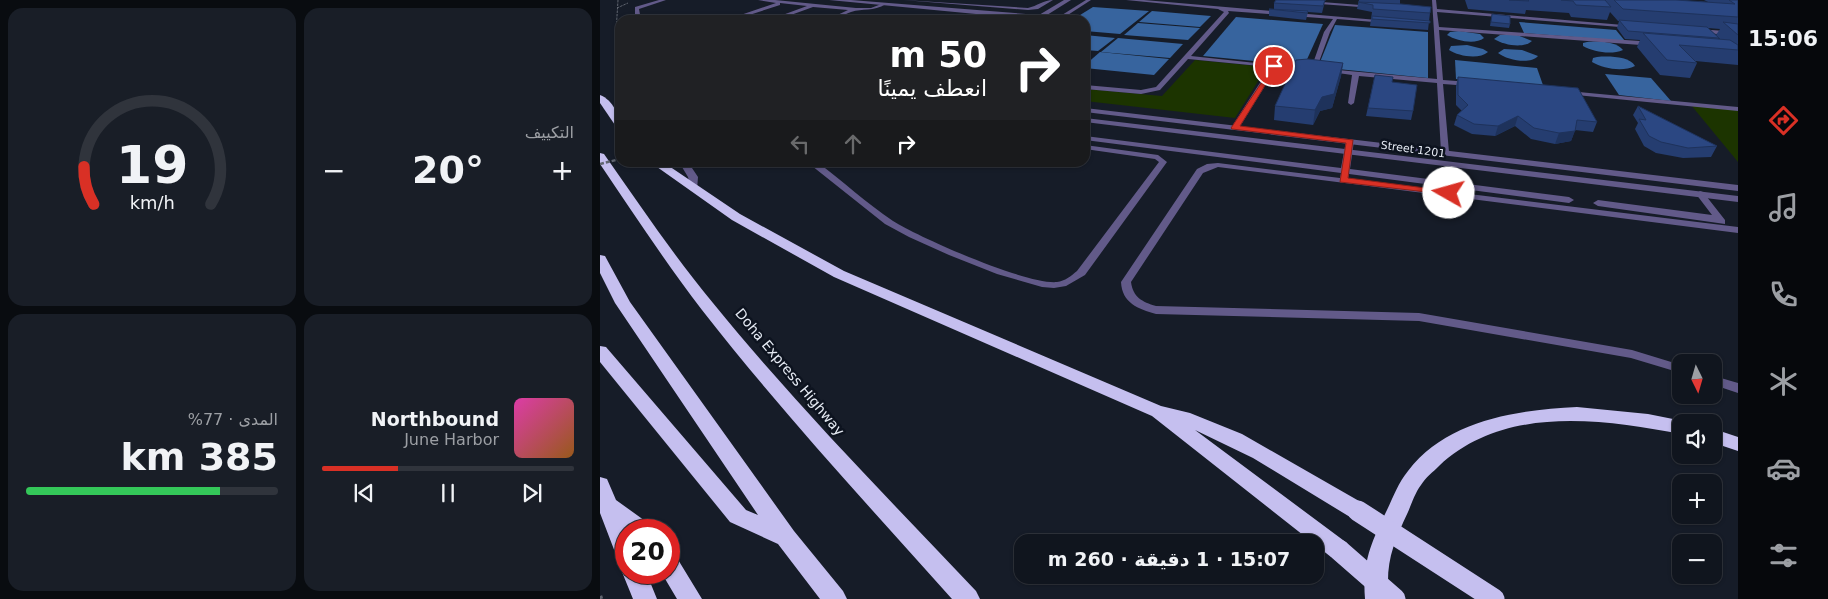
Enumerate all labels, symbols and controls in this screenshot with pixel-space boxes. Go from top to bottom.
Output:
text: 15:06 [1748,26,1818,51]
text: 50 m [890,35,987,75]
icon: right [1005,35,1070,100]
pin [1253,45,1295,87]
icon: arrive [1260,52,1288,80]
text: انعطف يمينًا [878,76,987,101]
icon: directions [1766,103,1801,138]
text: التكييف [525,123,574,142]
icon: left [786,130,814,158]
icon: ahead [839,130,867,158]
icon: right [892,130,920,158]
text: 19 [116,135,188,195]
street label: Street 1201 [1380,139,1446,160]
text: 20° [412,148,484,192]
text: − [322,154,345,187]
text: + [551,154,574,187]
position arrow [1422,166,1474,218]
icon: music [1766,190,1801,225]
text: km/h [129,192,175,213]
icon: phone [1766,277,1801,312]
street label: Doha Express Highway [732,305,848,439]
north arrow [1672,354,1722,404]
map controls [1672,354,1722,584]
icon: climate [1766,364,1801,399]
text: Northbound [371,408,499,430]
text: المدى · 77% [188,410,278,429]
button: sound [1672,414,1722,464]
text: June Harbor [404,430,499,449]
text: 385 km [121,435,278,479]
icon: car [1766,451,1801,486]
button: + [1672,474,1722,524]
icon: previous [350,479,378,507]
icon: pause [434,479,462,507]
icon: next [518,479,546,507]
speed limit sign: 20 [615,519,680,584]
button: − [1672,534,1722,584]
icon: filters [1766,538,1801,573]
text: 15:07 · 1 دقيقة · 260 m [1048,548,1290,570]

